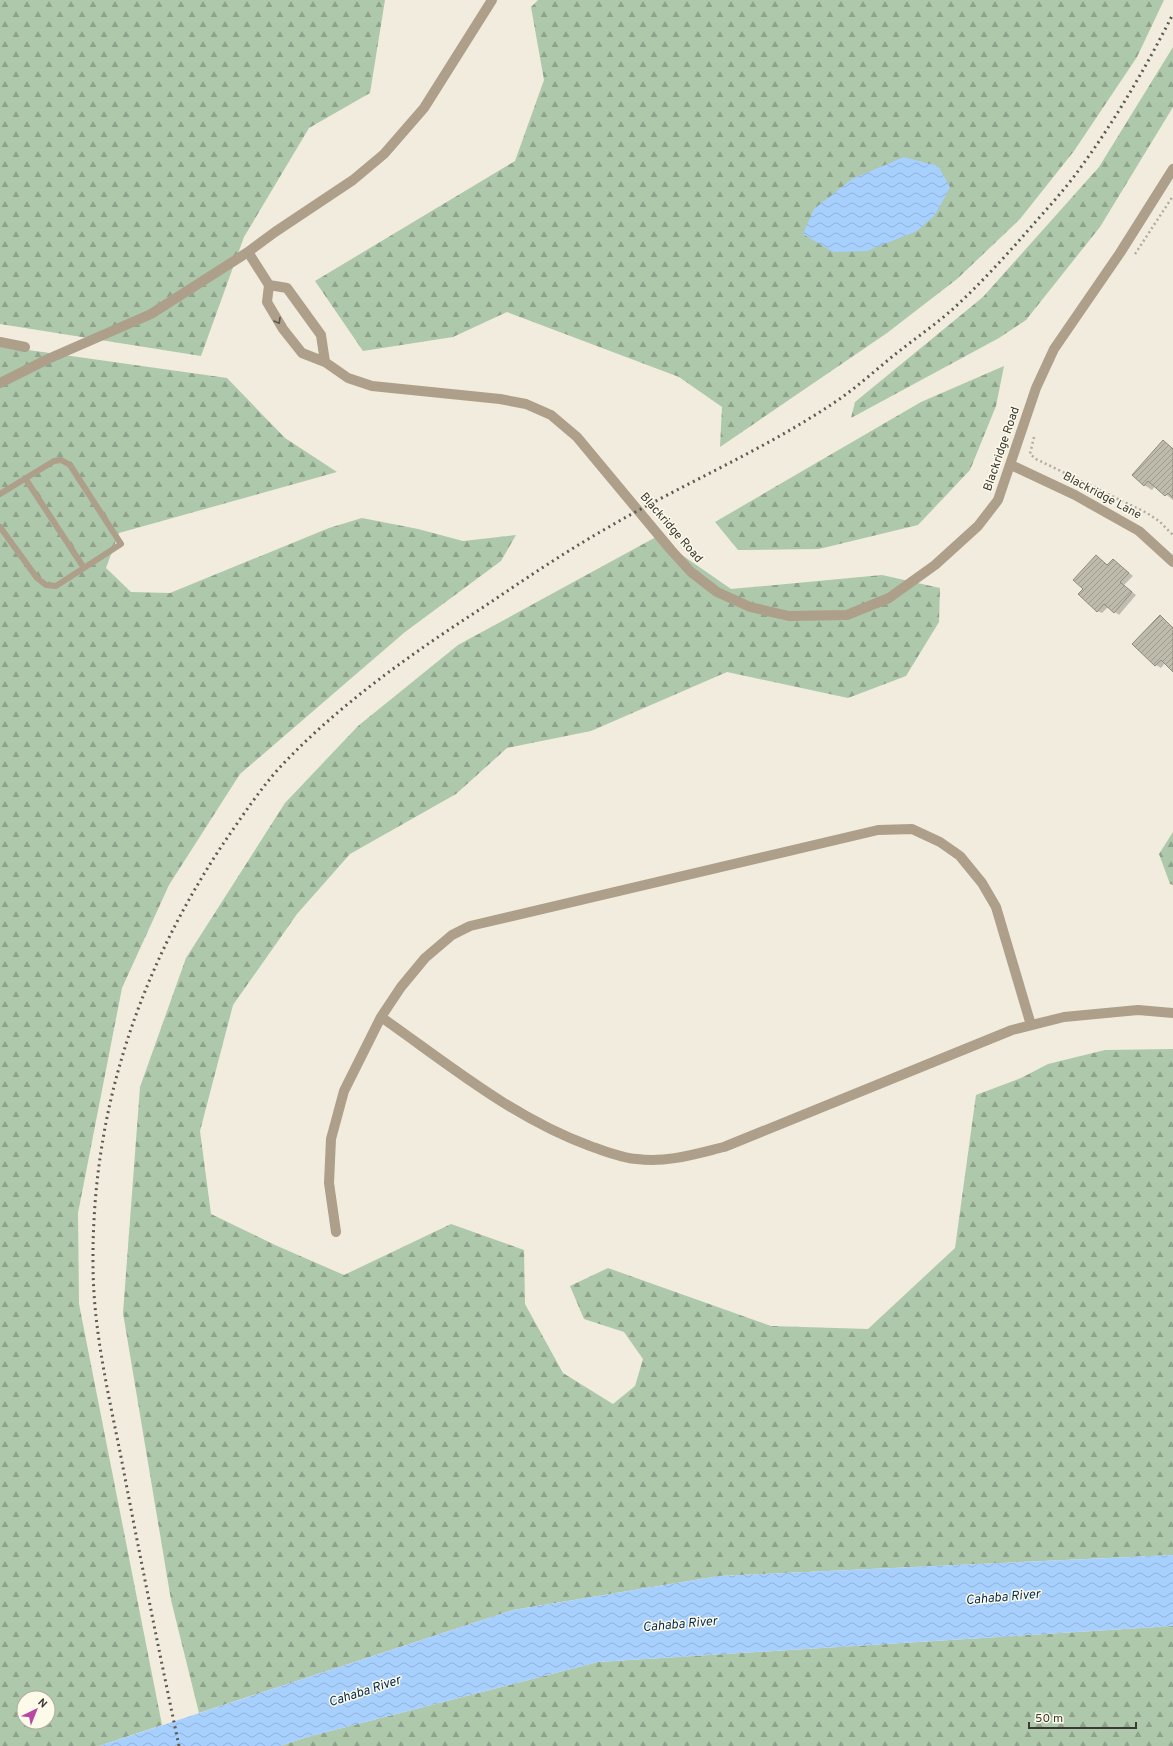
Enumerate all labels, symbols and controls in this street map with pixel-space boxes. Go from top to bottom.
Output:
one-way arrow [274,317,281,324]
street label: Blackridge Road [980,405,1024,493]
street label: Blackridge Lane [1060,469,1144,523]
street label: Blackridge Road [636,489,706,567]
water label: Cahaba River [965,1587,1042,1609]
water label: Cahaba River [642,1614,719,1636]
water label: Cahaba River [327,1673,404,1711]
north arrow [16,1690,56,1730]
text: N [34,1696,50,1711]
scale bar [1029,1704,1136,1730]
text: 50 m [1035,1711,1063,1727]

